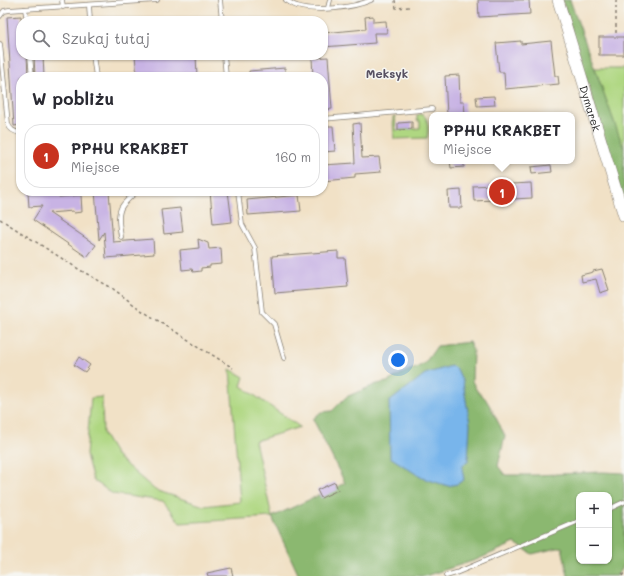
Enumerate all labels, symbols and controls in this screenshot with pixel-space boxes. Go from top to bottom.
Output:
search box [16,16,328,60]
icon: search [30,27,52,49]
text: Szukaj tutaj [62,28,150,48]
district label: Meksyk [366,65,408,81]
street label: Dymarek [577,83,605,133]
text: W pobliżu [32,87,114,109]
popup [429,112,575,164]
text: PPHU KRAKBET [443,120,561,140]
text: PPHU KRAKBET [71,138,189,158]
text: Miejsce [443,140,492,157]
text: 1 [43,148,49,165]
text: 160 m [275,148,311,165]
text: Miejsce [71,158,120,175]
pin: 1 [489,177,515,207]
your location [388,350,408,370]
map controls [576,492,612,564]
button: + [576,492,612,528]
button: − [576,528,612,564]

